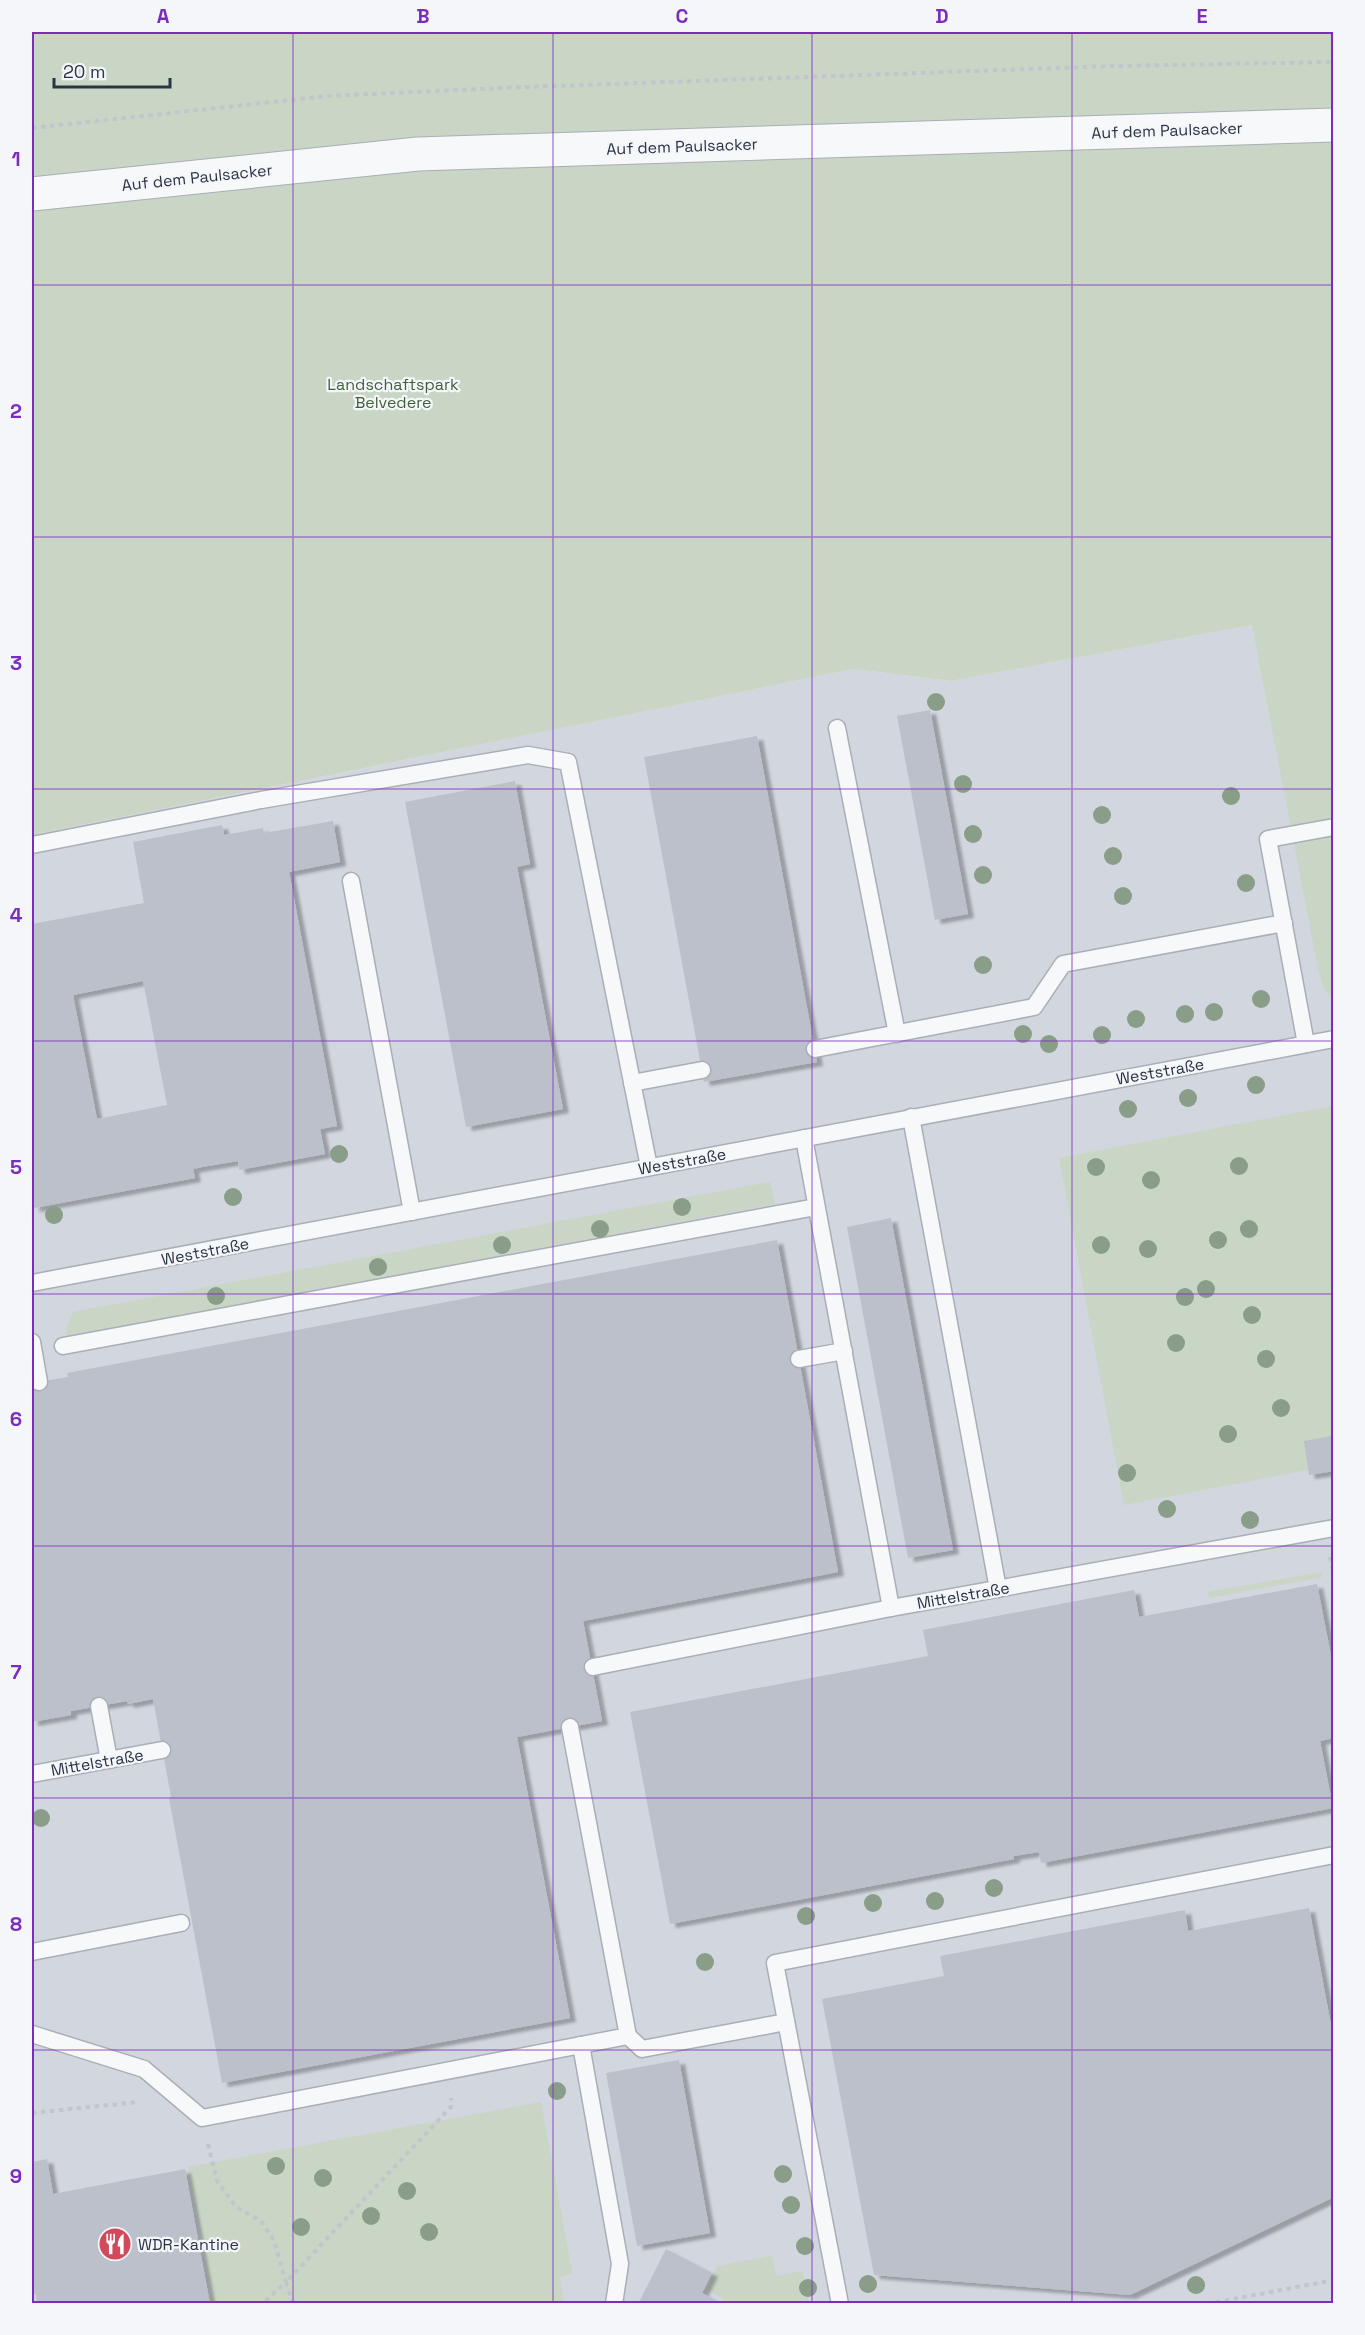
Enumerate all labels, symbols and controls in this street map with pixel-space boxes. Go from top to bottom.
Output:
text: A [157,3,170,29]
text: B [416,3,430,29]
text: C [676,3,689,29]
text: D [935,3,949,29]
text: E [1196,3,1208,29]
scale bar [54,51,170,89]
text: 20 m [63,60,106,83]
street label: Auf dem Paulsacker [1091,117,1243,144]
street label: Auf dem Paulsacker [606,133,758,160]
text: 1 [11,146,21,172]
street label: Auf dem Paulsacker [121,159,273,196]
park label: Landschaftspark Belvedere [327,374,459,413]
text: 2 [10,398,22,424]
text: 3 [10,650,22,676]
text: 4 [10,902,23,928]
street label: Weststraße [1114,1053,1206,1090]
street label: Weststraße [636,1143,728,1180]
text: 5 [10,1154,22,1180]
street label: Weststraße [159,1233,251,1270]
text: 6 [10,1406,22,1432]
street label: Mittelstraße [915,1577,1011,1614]
text: 7 [10,1659,22,1685]
street label: Mittelstraße [49,1744,145,1781]
text: 8 [10,1911,22,1937]
text: 9 [10,2163,22,2189]
restaurant icon: WDR-Kantine [97,2226,133,2262]
place label: WDR-Kantine [138,2234,239,2255]

